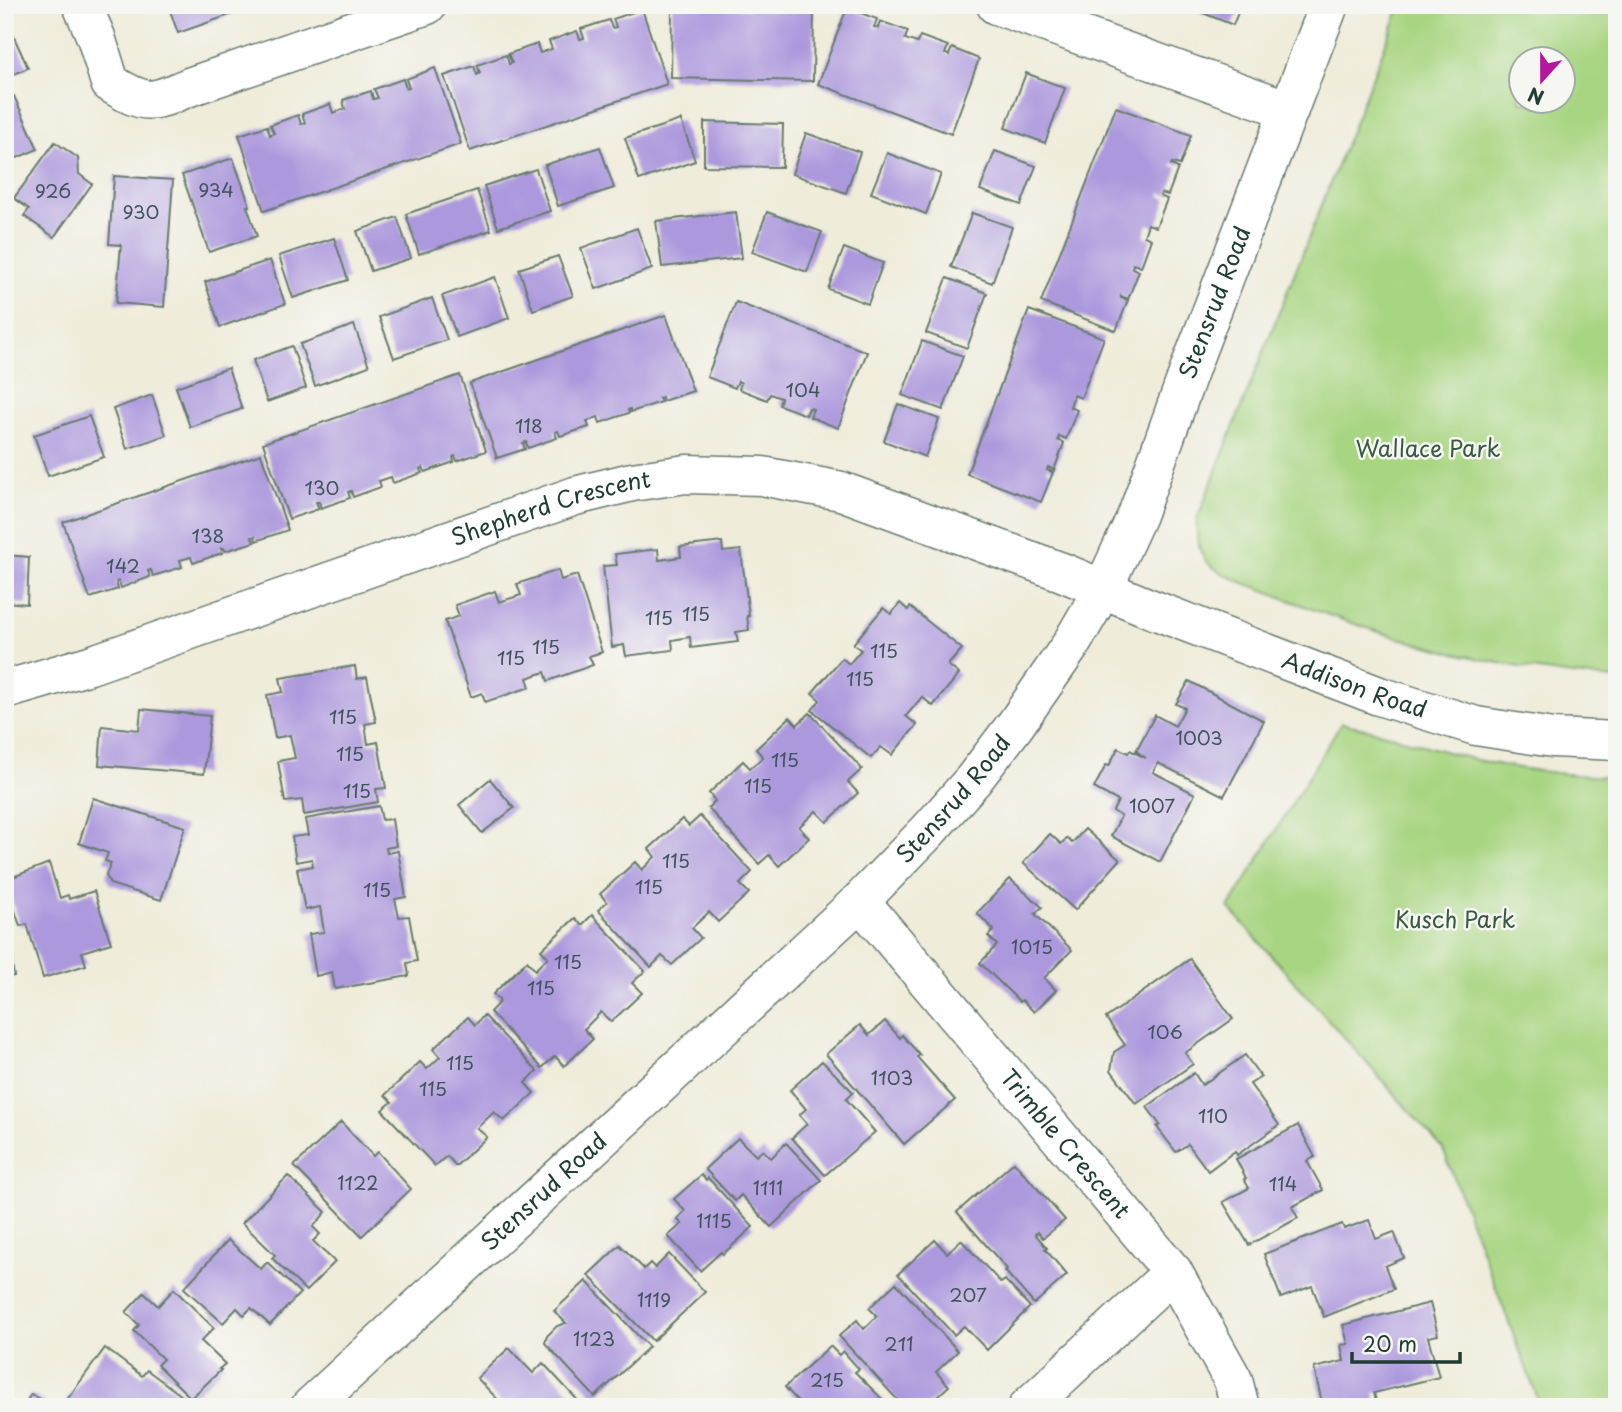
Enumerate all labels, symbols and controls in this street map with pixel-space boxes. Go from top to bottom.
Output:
north arrow [1506,46,1576,116]
text: N [1524,81,1548,113]
house number: 934 [198,175,234,203]
house number: 926 [35,176,71,204]
house number: 930 [123,197,160,225]
street label: Stensrud Road [1169,221,1259,383]
house number: 104 [786,375,820,403]
house number: 118 [515,411,543,439]
park label: Wallace Park [1356,430,1500,465]
street label: Shepherd Crescent [446,460,653,554]
house number: 130 [304,473,340,501]
house number: 138 [191,521,225,549]
house number: 142 [106,551,140,579]
house number: 115 [682,599,710,627]
house number: 115 [645,603,673,631]
house number: 115 [532,632,560,660]
house number: 115 [870,636,898,664]
street label: Addison Road [1277,642,1432,726]
house number: 115 [497,643,525,671]
house number: 115 [846,664,874,692]
house number: 115 [329,702,357,730]
house number: 1003 [1175,723,1223,751]
street label: Stensrud Road [887,726,1018,870]
house number: 115 [336,739,364,767]
house number: 115 [771,745,799,773]
house number: 115 [744,771,772,799]
house number: 115 [343,776,371,804]
house number: 1007 [1129,791,1175,819]
house number: 115 [662,846,690,874]
house number: 115 [635,872,663,900]
house number: 115 [363,875,391,903]
park label: Kusch Park [1395,901,1515,936]
house number: 1015 [1011,932,1053,960]
house number: 115 [554,947,582,975]
house number: 115 [527,973,555,1001]
house number: 106 [1147,1017,1183,1045]
house number: 115 [446,1048,474,1076]
street label: Trimble Crescent [993,1061,1140,1226]
house number: 1103 [871,1063,913,1091]
house number: 115 [419,1074,447,1102]
house number: 110 [1198,1101,1228,1129]
street label: Stensrud Road [472,1123,614,1258]
house number: 1122 [337,1168,379,1196]
house number: 114 [1269,1169,1297,1197]
house number: 1111 [753,1173,783,1201]
house number: 1115 [696,1206,732,1234]
house number: 207 [949,1280,987,1308]
house number: 1119 [637,1285,671,1313]
scale bar [1352,1321,1461,1365]
house number: 1123 [573,1324,615,1352]
text: 20 m [1363,1327,1417,1359]
house number: 211 [884,1329,914,1357]
house number: 215 [810,1365,844,1393]

